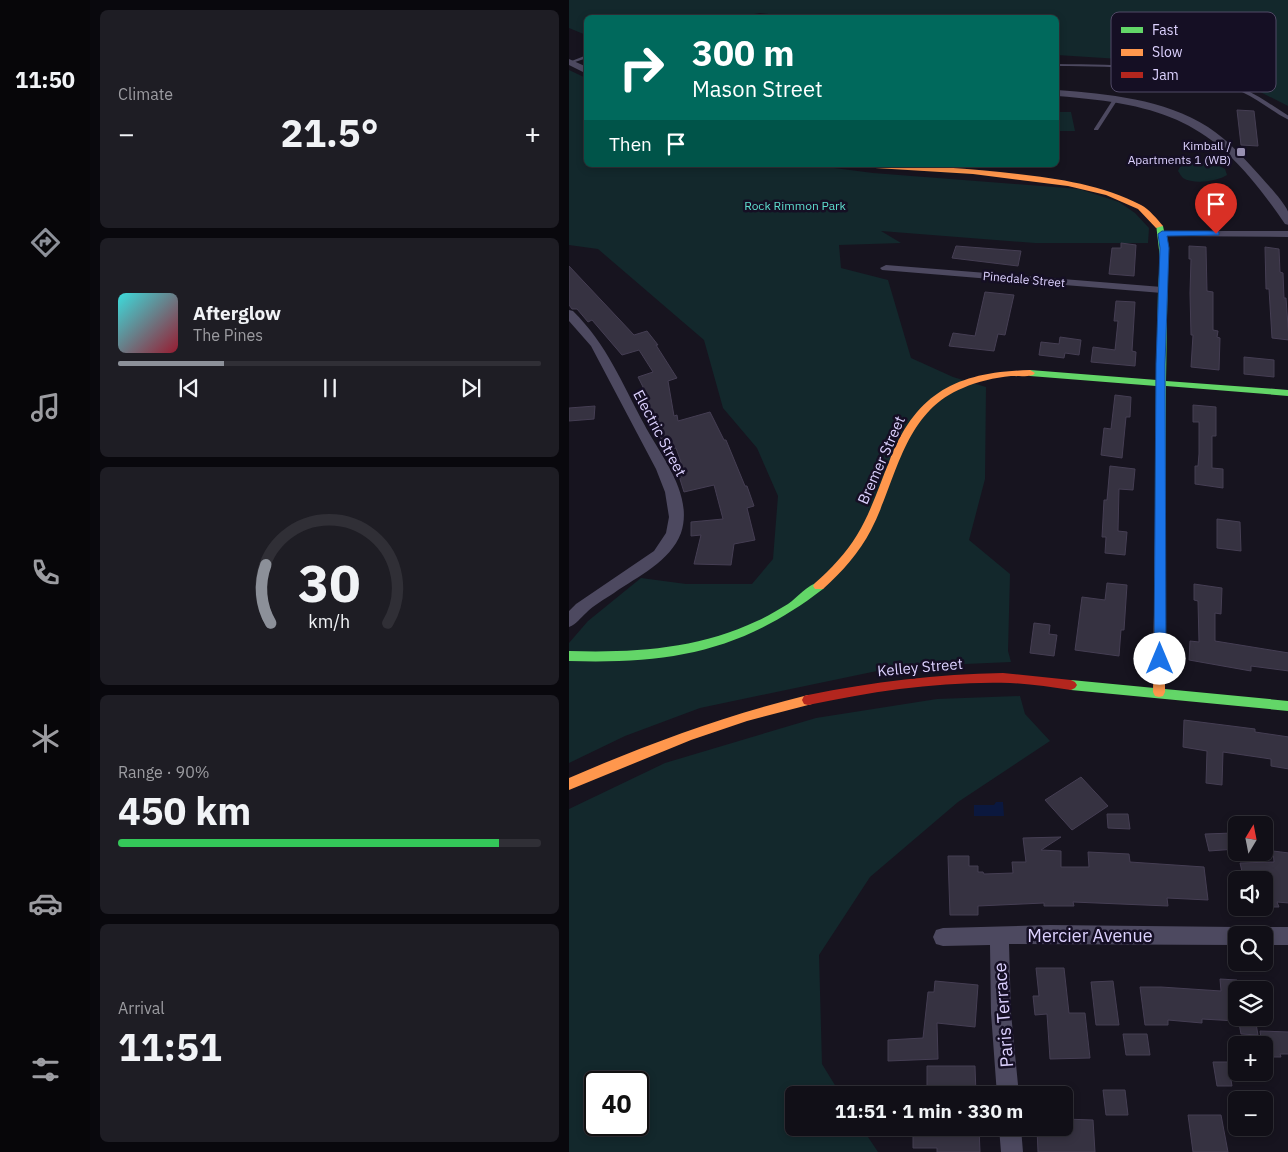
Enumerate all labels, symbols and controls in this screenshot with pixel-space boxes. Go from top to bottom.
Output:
legend [1111,12,1276,92]
text: Fast [1152,21,1178,39]
text: 300 m [692,30,795,76]
icon: right [609,35,674,100]
text: Slow [1152,43,1183,61]
text: 11:50 [15,65,75,94]
text: Jam [1152,66,1179,84]
text: Mason Street [692,74,823,103]
text: Climate [118,84,173,104]
text: 21.5° [280,108,379,157]
text: − [118,115,135,152]
text: + [524,115,541,152]
icon: arrive [662,130,690,158]
text: Then [609,132,652,156]
place label: Kimball / Apartments 1 (WB) [1128,138,1231,167]
marker: Kimball / Apartments 1 (WB) [1235,146,1247,158]
pin [1195,183,1237,234]
icon: arrive [1202,190,1230,218]
park label: Rock Rimmon Park [744,198,847,213]
icon: directions [28,225,63,260]
street label: Pinedale Street [982,268,1066,290]
text: Afterglow [193,301,281,325]
text: The Pines [193,325,263,345]
icon: previous [175,374,203,402]
icon: pause [316,374,344,402]
icon: next [457,374,485,402]
street label: Electric Street [629,386,691,480]
icon: music [28,390,63,425]
street label: Bremer Street [853,413,909,507]
text: 30 [298,549,361,616]
icon: phone [28,555,63,590]
text: km/h [309,610,351,633]
position arrow [1133,632,1185,684]
street label: Kelley Street [876,654,964,680]
icon: climate [28,721,63,756]
text: Range · 90% [118,762,210,782]
text: 450 km [118,786,251,835]
north arrow [1228,816,1273,861]
map controls [1228,816,1273,1136]
button: sound [1228,871,1273,916]
icon: car [28,886,63,921]
street label: Mercier Avenue [1027,924,1153,947]
button: search [1228,926,1273,971]
street label: Paris Terrace [988,962,1018,1068]
button: layers [1228,981,1273,1026]
text: Arrival [118,998,165,1018]
text: 11:51 [118,1022,222,1071]
button: + [1228,1036,1273,1081]
icon: filters [28,1052,63,1087]
speed limit sign: 40 [584,1071,649,1136]
button: − [1228,1091,1273,1136]
text: 11:51 · 1 min · 330 m [835,1099,1023,1123]

